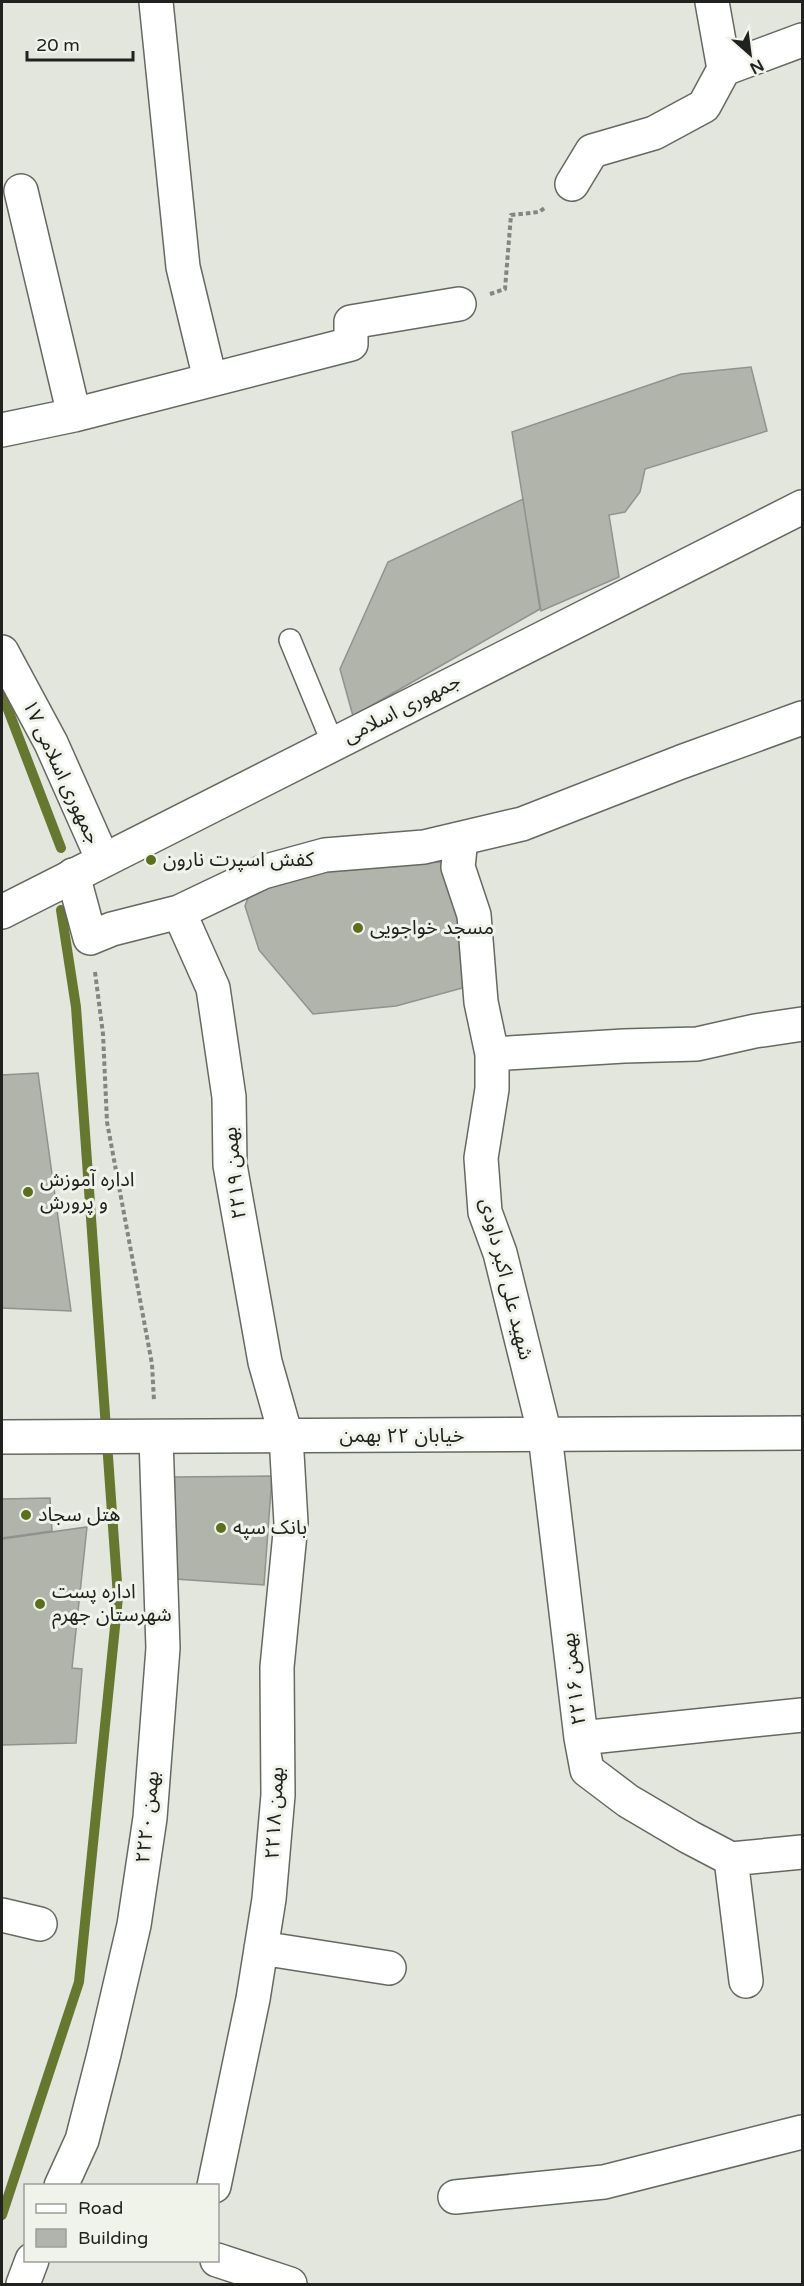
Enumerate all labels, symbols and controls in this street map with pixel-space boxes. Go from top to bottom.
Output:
scale bar [27,24,134,62]
north arrow [720,24,780,84]
text: 20 m [36,34,80,56]
text: N [746,55,767,78]
street label: جمهوری اسلامی [339,669,465,749]
street label: جمهوری اسلامی ۱۷ [17,696,105,848]
place label: کفش اسپرت نارون [163,848,315,872]
marker: کفش اسپرت نارون [144,853,158,867]
place label: مسجد خواجویی [370,916,494,940]
marker: مسجد خواجویی [351,921,365,935]
street label: ۲۲بهمن ۱۹ [218,1126,252,1220]
place label: اداره آموزش و پرورش [40,1168,134,1215]
marker: اداره آموزش و پرورش [21,1185,35,1199]
street label: شهید علی اکبر داودی [474,1196,538,1362]
street label: خیابان ۲۲ بهمن [340,1424,464,1448]
place label: هتل سجاد [38,1503,121,1527]
marker: هتل سجاد [19,1508,33,1522]
place label: بانک سپه [233,1516,307,1540]
marker: بانک سپه [214,1521,228,1535]
place label: اداره پست شهرستان جهرم [52,1580,172,1629]
marker: اداره پست شهرستان جهرم [33,1597,47,1611]
street label: ۲۲بهمن ۱۶ [556,1632,592,1726]
street label: ۲۲بهمن ۱۸ [261,1766,289,1860]
street label: ۲۲بهمن ۲۰ [131,1770,165,1864]
legend [24,2184,219,2262]
text: Road [78,2197,123,2219]
text: Building [78,2227,148,2249]

